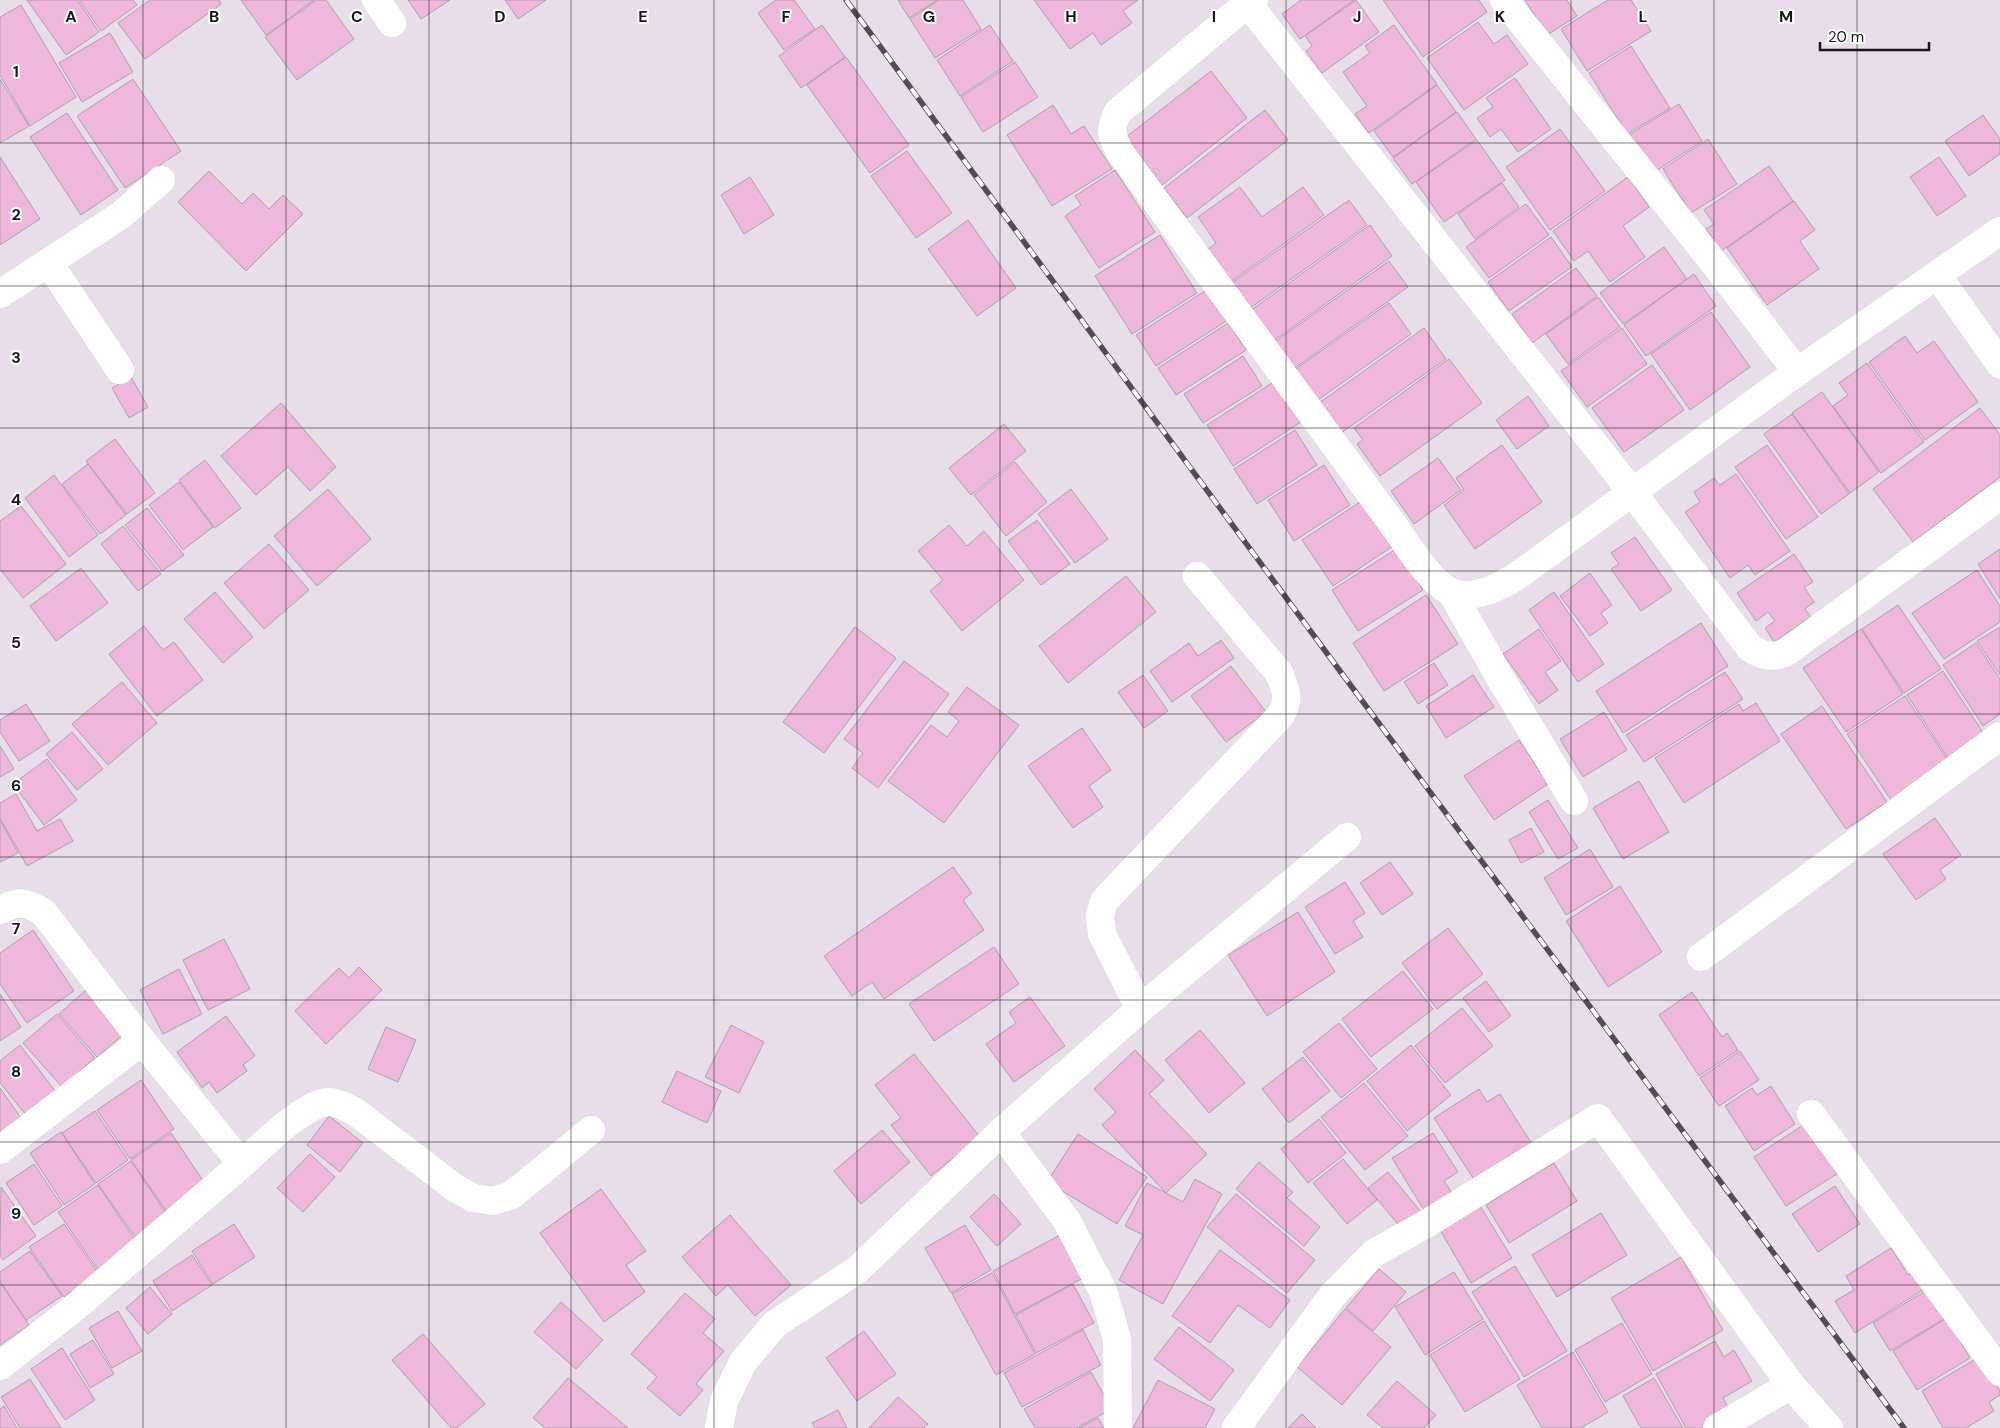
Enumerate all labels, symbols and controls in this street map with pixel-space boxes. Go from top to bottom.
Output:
text: A [65,6,77,27]
text: B [209,6,219,27]
text: C [351,6,363,27]
text: D [494,6,506,27]
text: E [638,6,648,27]
text: F [782,6,791,27]
text: G [923,6,935,27]
text: H [1065,6,1077,27]
text: I [1212,6,1216,27]
text: J [1353,6,1361,27]
text: K [1495,6,1506,27]
text: L [1639,6,1648,27]
text: M [1779,6,1793,27]
scale bar [1820,20,1929,52]
text: 20 m [1828,27,1864,47]
text: 1 [13,61,19,82]
text: 2 [11,204,21,225]
text: 3 [11,347,21,368]
text: 4 [11,489,21,510]
text: 5 [11,632,21,653]
text: 6 [11,775,21,796]
text: 7 [12,918,21,939]
text: 8 [11,1061,21,1082]
text: 9 [11,1203,21,1224]

